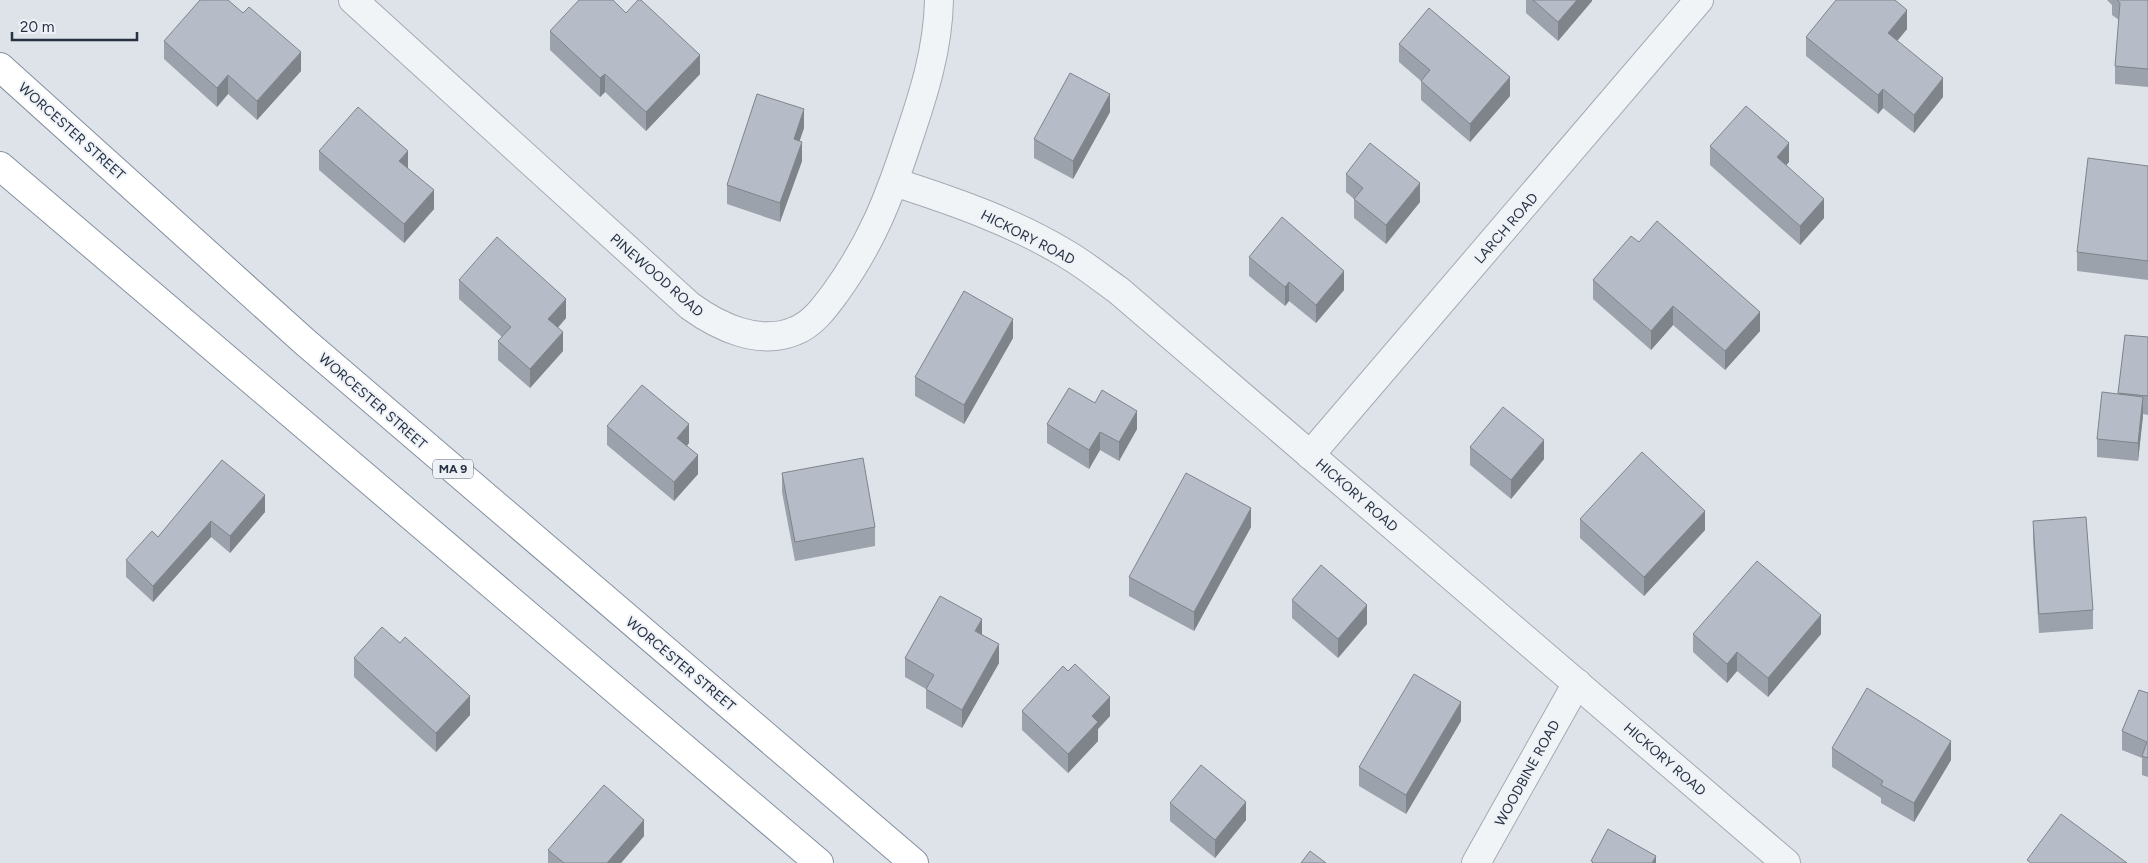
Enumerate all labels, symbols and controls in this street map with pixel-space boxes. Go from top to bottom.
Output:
scale bar [12,10,138,42]
text: 20 m [20,18,54,36]
street label: WORCESTER STREET [15,79,129,184]
street label: LARCH ROAD [1471,189,1542,267]
street label: HICKORY ROAD [978,206,1078,268]
street label: PINEWOOD ROAD [607,230,707,321]
street label: WORCESTER STREET [315,350,430,453]
street label: HICKORY ROAD [1312,455,1401,536]
road number: MA 9 [433,459,473,478]
street label: WORCESTER STREET [622,614,739,715]
street label: WOODBINE ROAD [1491,717,1564,829]
street label: HICKORY ROAD [1620,719,1709,800]

